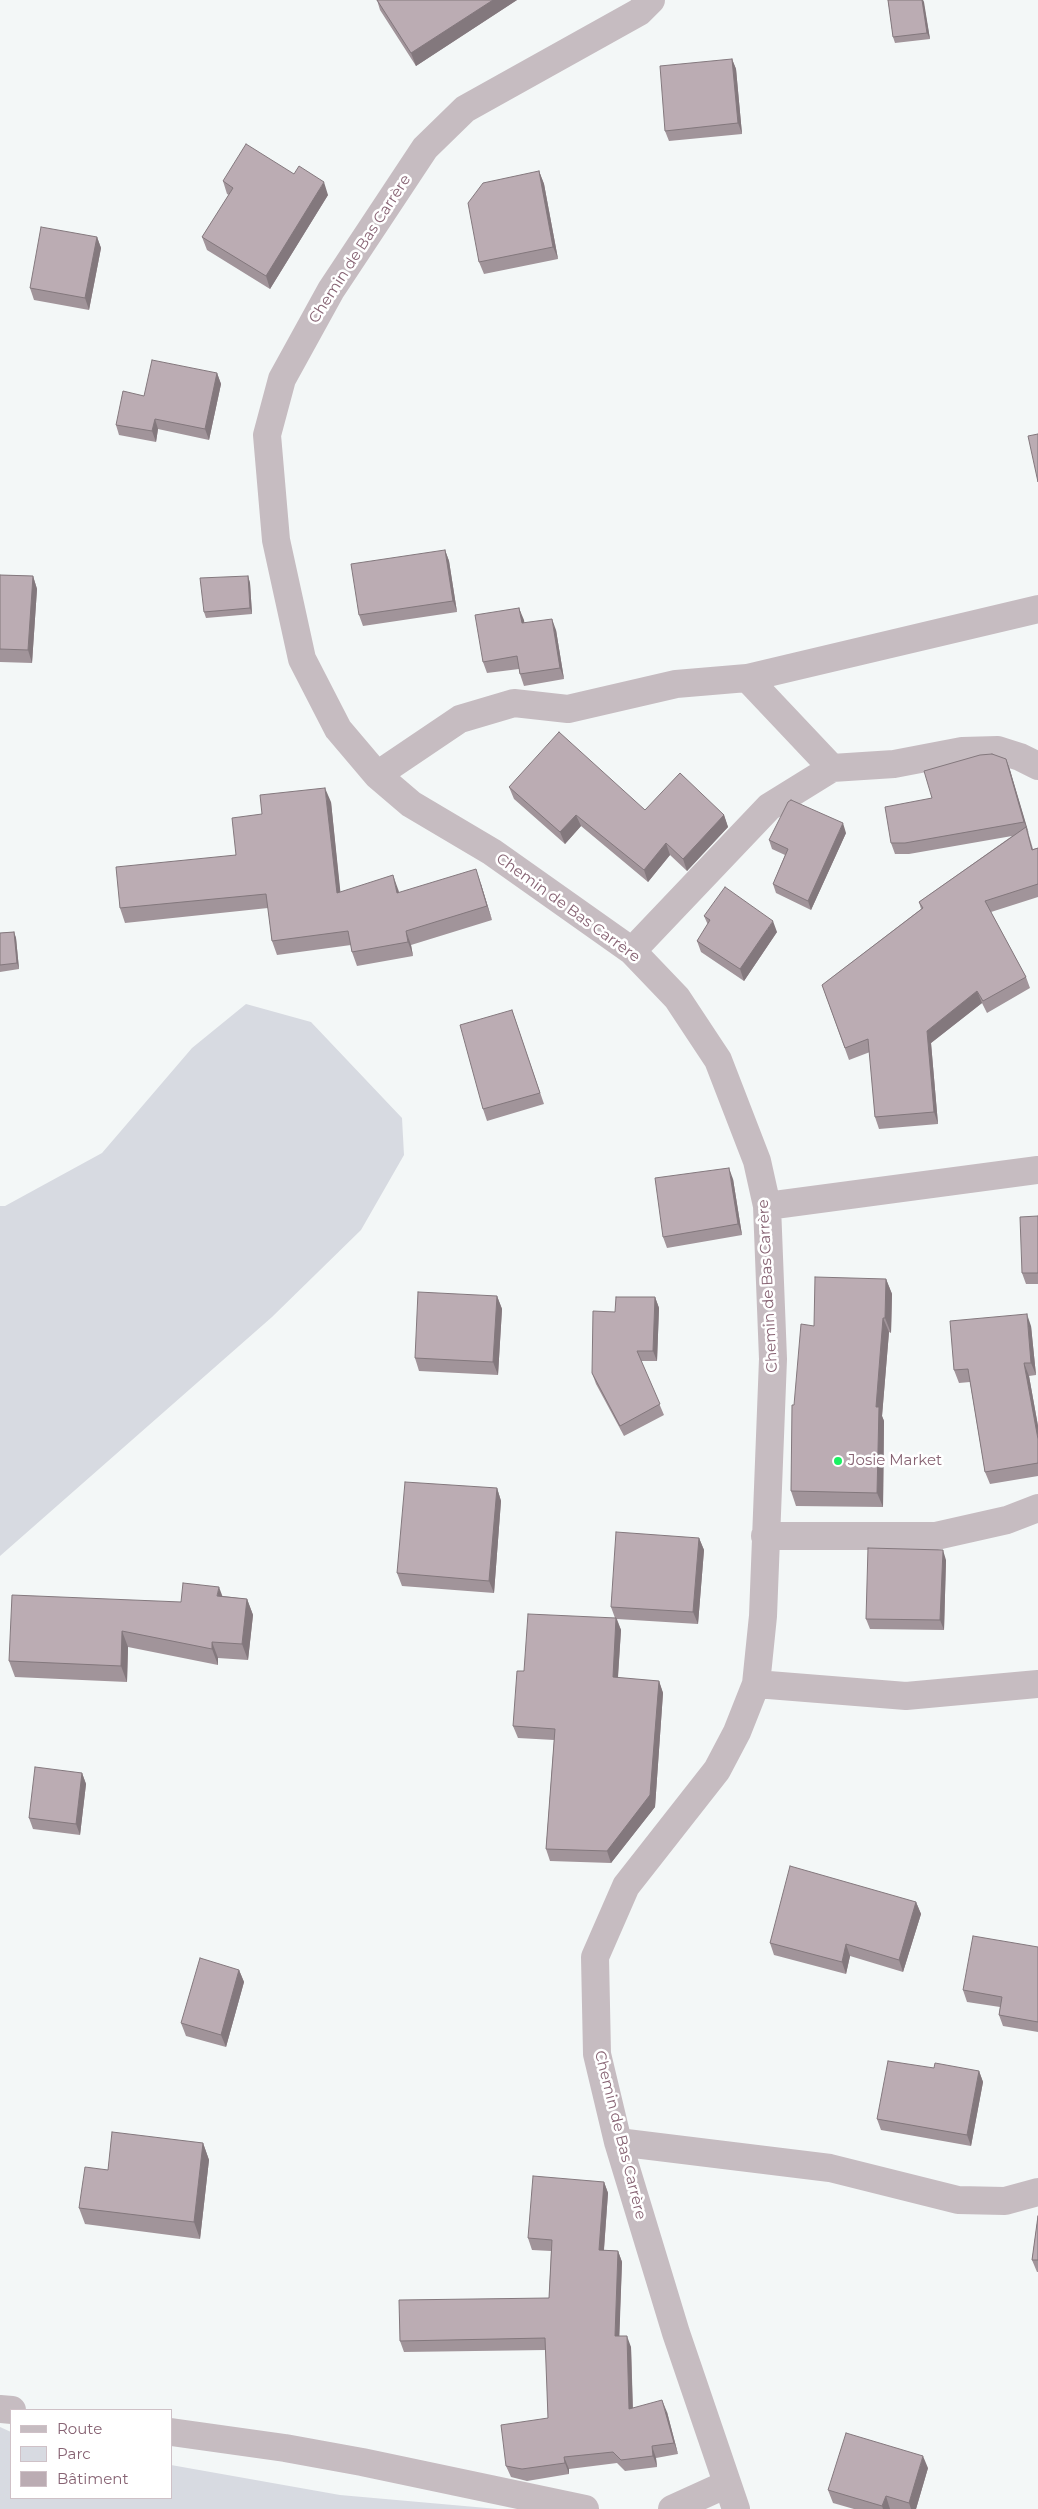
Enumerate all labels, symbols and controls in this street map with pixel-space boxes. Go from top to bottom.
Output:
street label: Chemin de Bas Carrère [305,171,415,327]
street label: Chemin de Bas Carrère [493,850,643,966]
street label: Chemin de Bas Carrère [754,1199,782,1373]
place label: Josie Market [848,1452,942,1470]
marker: Josie Market [832,1455,844,1467]
street label: Chemin de Bas Carrère [590,2049,650,2221]
legend [10,2409,172,2499]
text: Route [57,2419,102,2438]
text: Parc [57,2444,91,2463]
text: Bâtiment [57,2469,129,2488]

